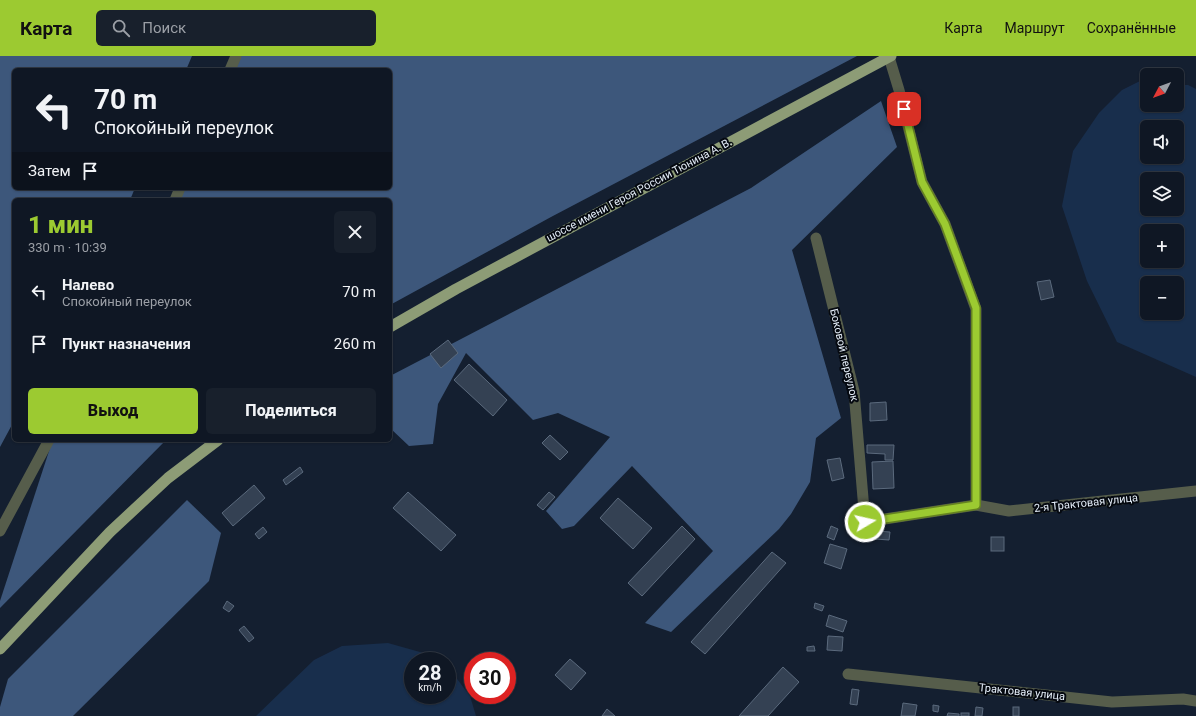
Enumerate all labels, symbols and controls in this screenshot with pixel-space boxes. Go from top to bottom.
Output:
search box [96,10,376,46]
text: Карта [20,17,72,40]
icon: search [110,17,132,39]
text: Поиск [142,19,186,37]
text: Карта [944,20,983,36]
text: Маршрут [1005,20,1065,36]
text: Сохранённые [1087,20,1176,36]
north arrow [1140,68,1184,112]
map controls [1140,68,1184,320]
text: 70 m [94,83,157,116]
icon: left [28,84,80,136]
pin [887,92,921,126]
icon: arrive [893,98,915,120]
text: Спокойный переулок [94,117,274,138]
button: sound [1140,120,1184,164]
street label: шоссе имени Героя России Тюнина А. В. [544,135,734,245]
icon: arrive [79,160,101,182]
text: Затем [28,162,71,180]
button: layers [1140,172,1184,216]
text: 1 мин [28,211,93,239]
button: close [334,211,376,253]
button: + [1140,224,1184,268]
text: 330 m · 10:39 [28,240,107,255]
text: Налево [62,276,114,294]
button: − [1140,276,1184,320]
icon: left [28,281,50,303]
text: 70 m [342,283,376,301]
text: Спокойный переулок [62,294,192,309]
street label: Боковой переулок [827,307,861,403]
icon: arrive [28,333,50,355]
text: Пункт назначения [62,335,191,353]
text: 260 m [334,335,376,353]
button: Выход [28,388,198,434]
button: Поделиться [206,388,376,434]
street label: 2-я Трактовая улица [1033,491,1139,515]
position arrow [844,501,886,543]
speed limit sign: 30 [464,652,516,704]
text: 28 [419,661,441,685]
street label: Трактовая улица [978,681,1066,703]
text: km/h [418,682,442,693]

